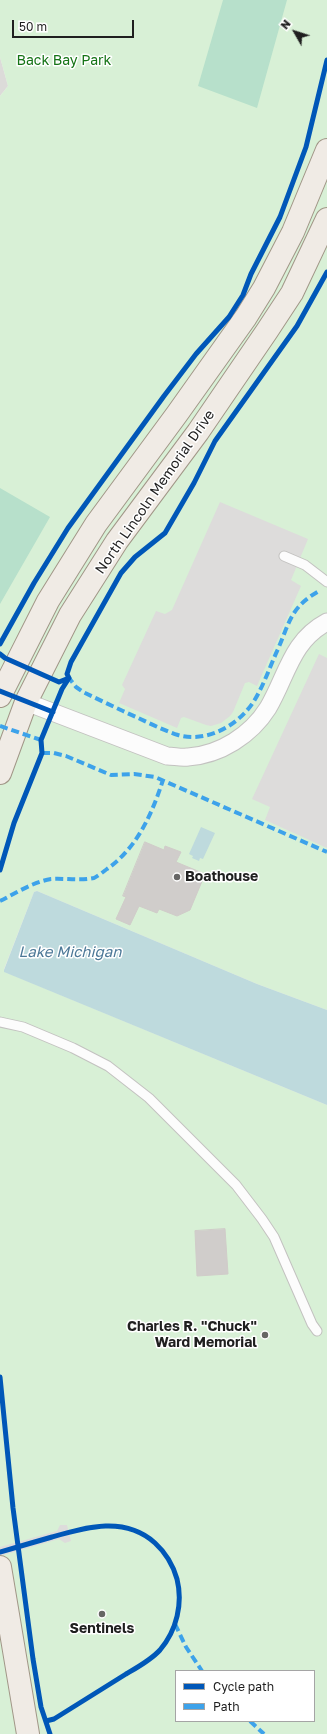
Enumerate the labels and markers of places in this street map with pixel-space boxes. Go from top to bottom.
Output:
place label: Boathouse [185,869,258,885]
marker: Boathouse [172,872,182,882]
place label: Charles R. "Chuck" Ward Memorial [127,1319,257,1352]
marker: Charles R. "Chuck" Ward Memorial [260,1330,270,1340]
marker: Sentinels [97,1609,107,1619]
place label: Sentinels [70,1621,134,1637]

